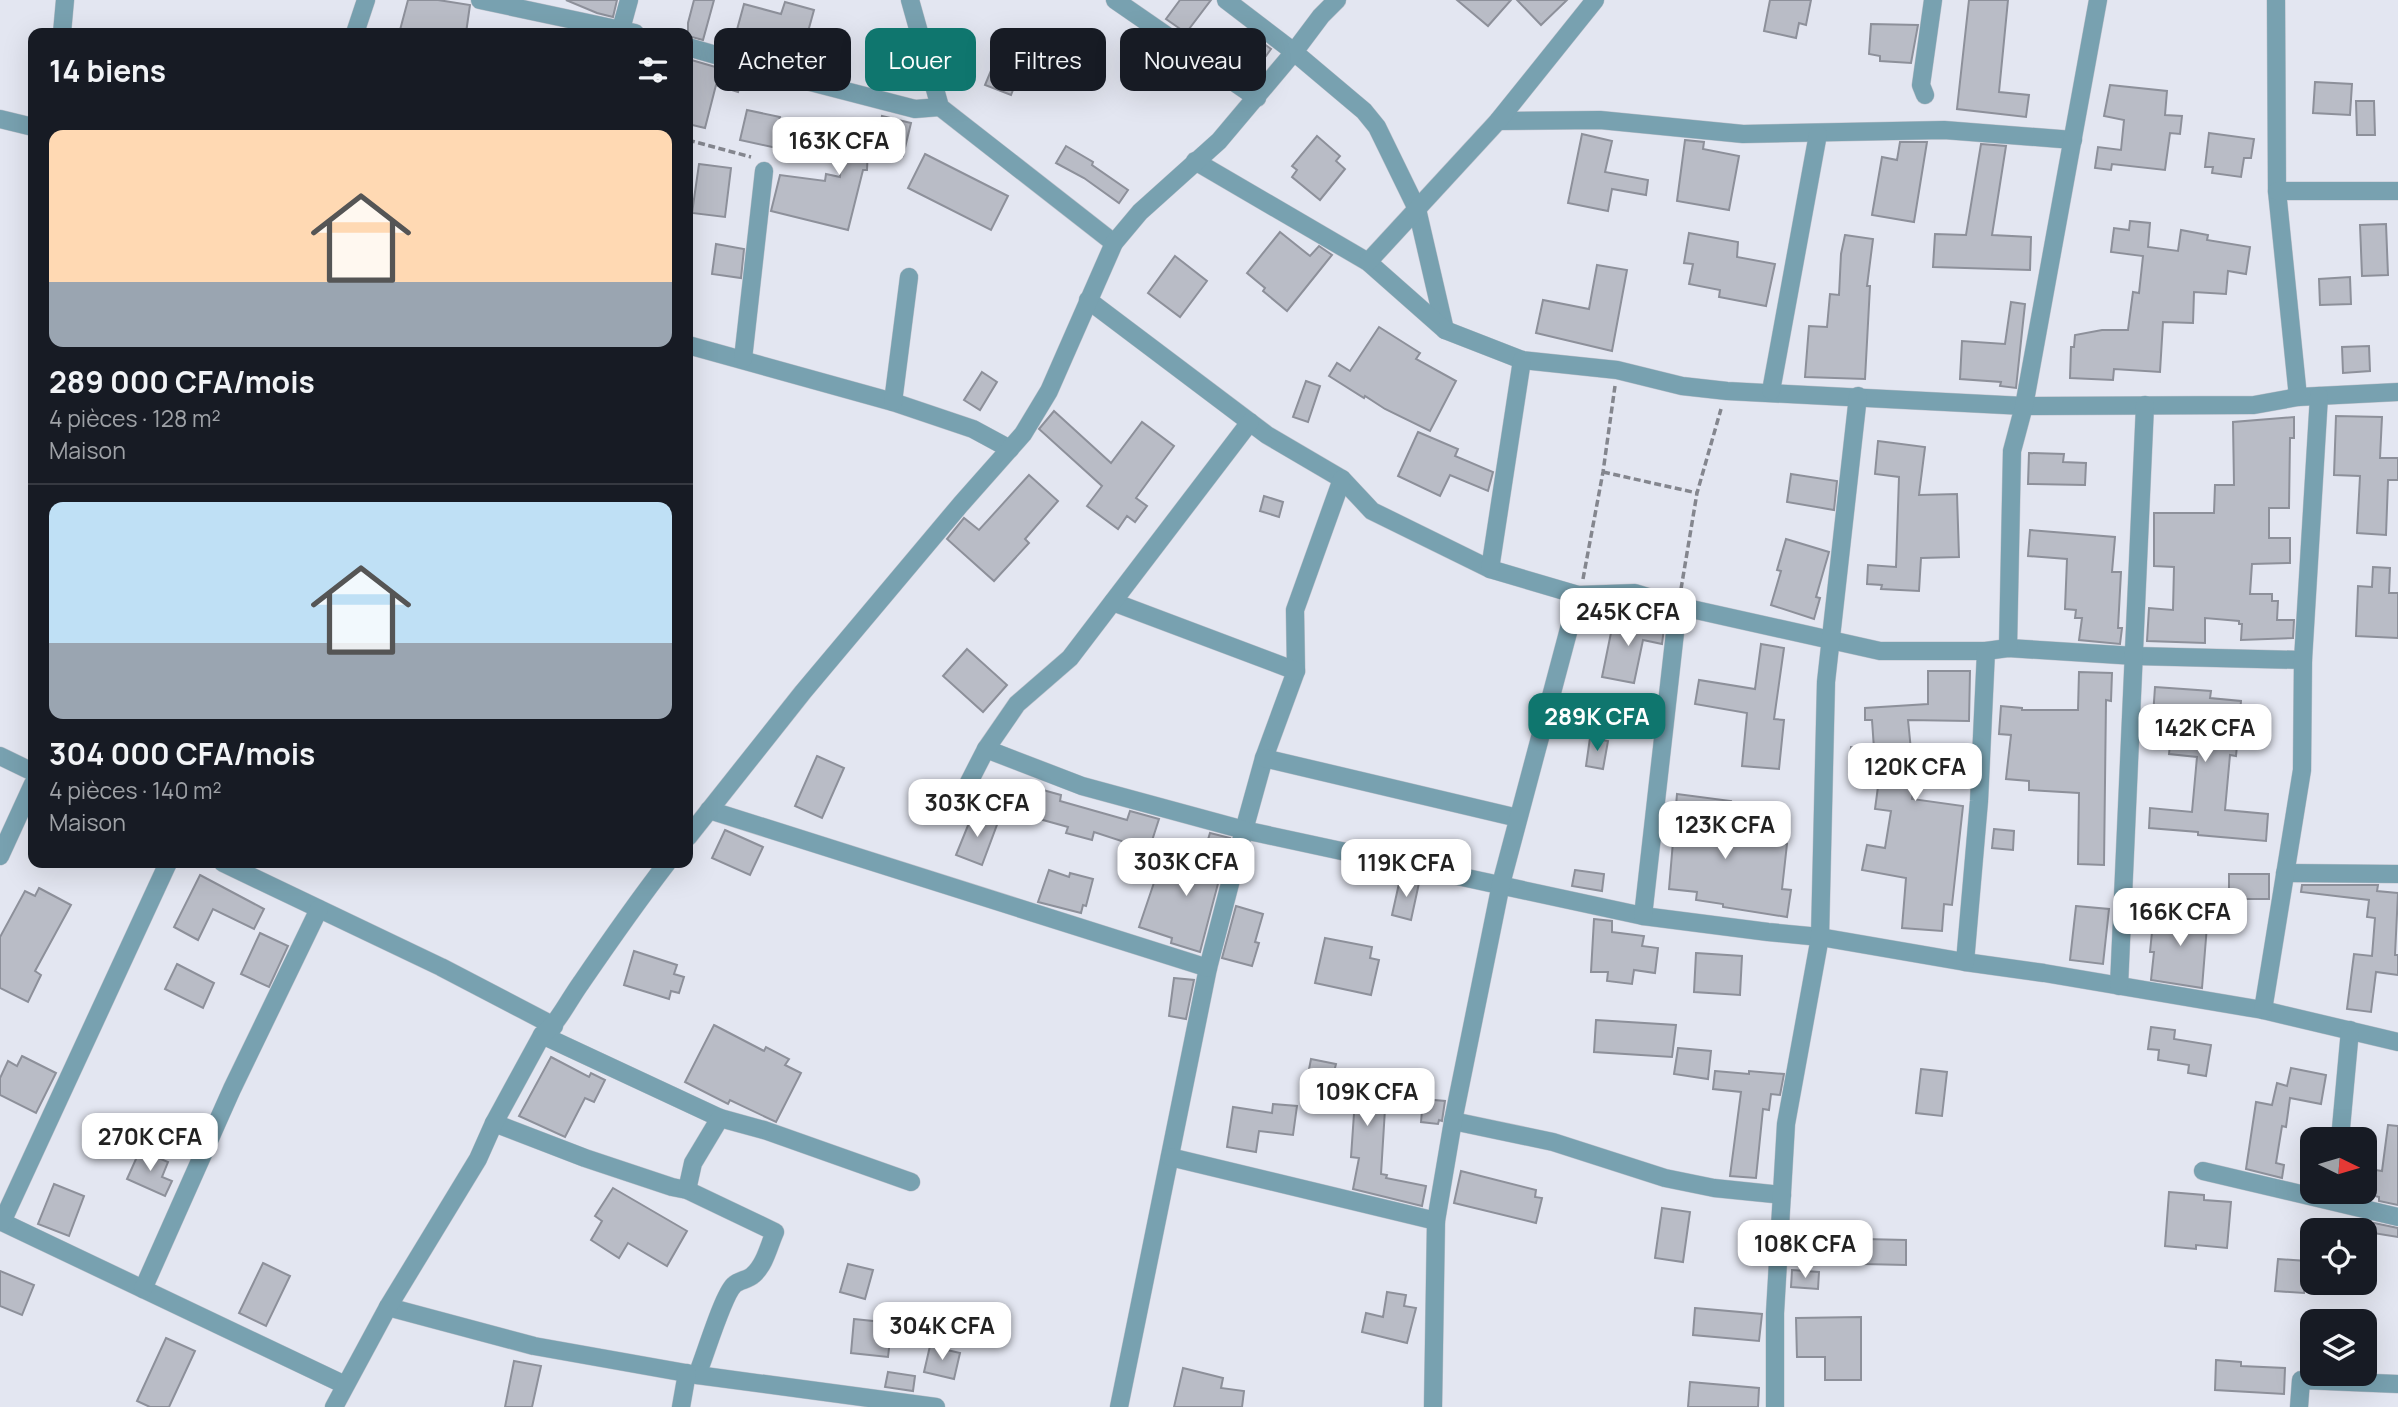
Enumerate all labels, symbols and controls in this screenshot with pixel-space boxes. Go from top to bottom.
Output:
chip: Acheter [714,28,851,91]
chip: Louer [865,28,976,91]
chip: Filtres [990,28,1106,91]
chip: Nouveau [1120,28,1266,91]
text: 14 biens [49,50,166,91]
icon: filters [634,51,672,89]
pin: 163K CFA [767,118,911,177]
text: 163K CFA [789,124,889,156]
icon: home [298,175,424,301]
text: 289 000 CFA/mois [49,361,315,402]
text: 4 pièces · 128 m² [49,402,221,434]
text: Maison [49,434,126,466]
icon: home [298,547,424,673]
pin: 245K CFA [1556,588,1700,648]
text: 245K CFA [1576,595,1680,627]
pin: 289K CFA [1525,694,1669,753]
text: 289K CFA [1544,700,1650,732]
pin: 142K CFA [2133,704,2277,764]
text: 142K CFA [2154,711,2256,743]
text: 304 000 CFA/mois [49,733,315,774]
pin: 120K CFA [1843,744,1987,803]
text: 120K CFA [1864,750,1966,782]
text: 4 pièces · 140 m² [49,774,222,806]
pin: 303K CFA [905,780,1049,839]
text: 303K CFA [924,786,1030,818]
pin: 123K CFA [1653,802,1797,861]
text: Maison [49,806,126,838]
text: 123K CFA [1675,808,1775,840]
pin: 303K CFA [1114,838,1258,898]
pin: 119K CFA [1334,839,1478,899]
text: 303K CFA [1133,845,1239,877]
text: 119K CFA [1357,846,1455,878]
pin: 166K CFA [2108,888,2252,948]
text: 166K CFA [2129,895,2231,927]
pin: 109K CFA [1295,1068,1439,1128]
text: 109K CFA [1316,1075,1418,1107]
pin: 270K CFA [78,1114,222,1173]
text: 270K CFA [98,1120,202,1152]
north arrow [2300,1127,2376,1204]
map controls [2300,1127,2377,1386]
button: locate [2300,1218,2377,1295]
pin: 108K CFA [1733,1220,1877,1280]
text: 108K CFA [1754,1227,1856,1259]
pin: 304K CFA [870,1302,1014,1362]
text: 304K CFA [889,1309,995,1341]
button: layers [2300,1309,2377,1386]

